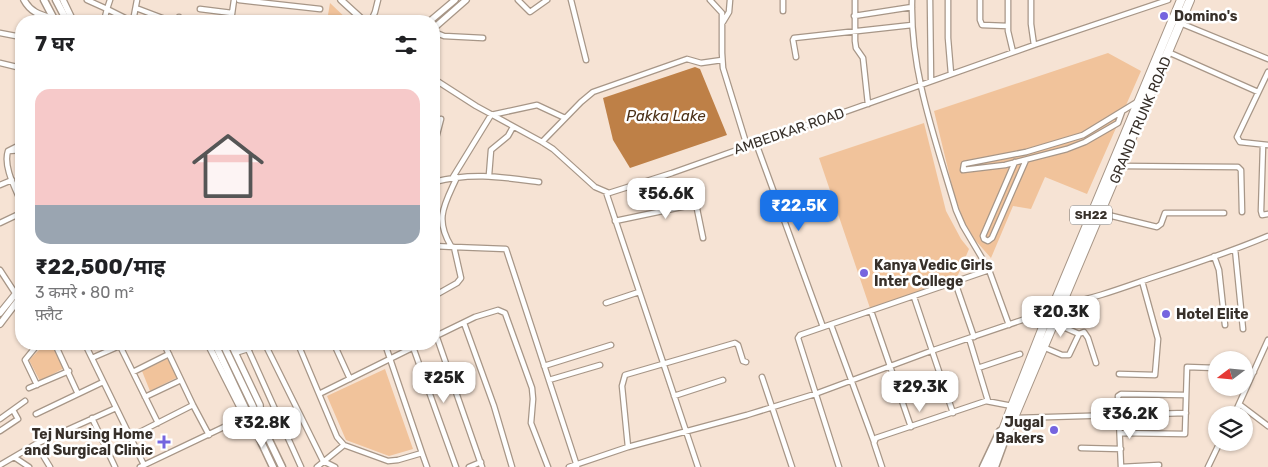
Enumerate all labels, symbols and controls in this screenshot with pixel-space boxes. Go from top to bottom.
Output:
place label: Domino's [1174,8,1238,25]
marker: Domino's [1158,10,1170,22]
text: 7 घर [35,31,74,56]
icon: filters [392,31,420,59]
street label: GRAND TRUNK ROAD [1106,54,1175,186]
street label: AMBEDKAR ROAD [732,105,847,158]
water label: Pakka Lake [626,107,706,125]
icon: home [183,121,273,211]
pin: ₹56.6K [625,178,707,220]
text: ₹56.6K [638,184,694,203]
pin: ₹22.5K [758,190,840,232]
text: ₹22.5K [771,196,827,215]
road number: SH22 [1070,206,1112,224]
text: ₹22,500/माह [35,254,165,279]
place label: Kanya Vedic Girls Inter College [874,257,993,290]
marker: Kanya Vedic Girls Inter College [858,267,870,279]
text: 3 कमरे · 80 m² [35,283,134,302]
pin: ₹20.3K [1020,296,1102,338]
text: ₹20.3K [1033,302,1089,321]
text: फ़्लैट [35,305,63,324]
place label: Hotel Elite [1176,306,1249,323]
marker: Hotel Elite [1160,308,1172,320]
north arrow [1208,351,1252,396]
map controls [1208,351,1253,451]
pin: ₹25K [414,362,474,404]
text: ₹25K [424,368,464,387]
pin: ₹29.3K [879,370,961,413]
text: ₹29.3K [892,377,948,396]
pin: ₹36.2K [1089,398,1171,440]
text: ₹36.2K [1102,404,1158,423]
pin: ₹32.8K [221,406,303,449]
button: layers [1208,406,1253,451]
text: ₹32.8K [234,413,290,432]
place label: Jugal Bakers [996,414,1044,447]
marker: Jugal Bakers [1048,424,1060,436]
place label: Tej Nursing Home and Surgical Clinic [24,426,153,459]
marker: Tej Nursing Home and Surgical Clinic [157,435,171,449]

